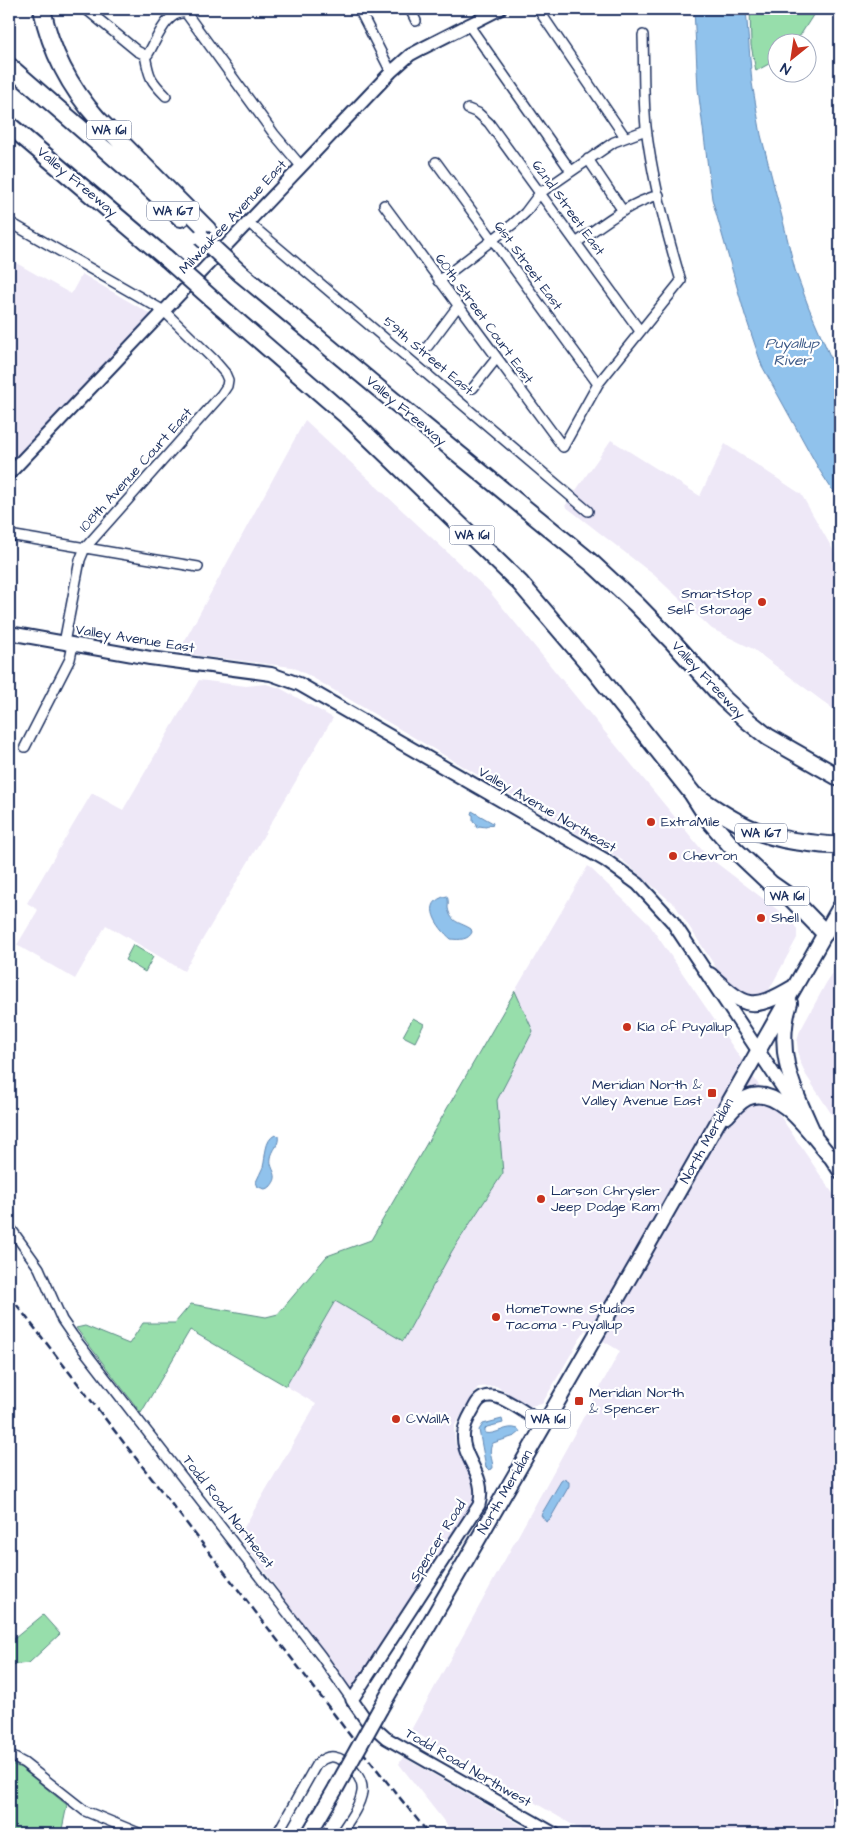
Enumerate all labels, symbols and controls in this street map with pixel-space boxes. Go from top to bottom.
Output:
north arrow [766,32,816,82]
text: N [777,57,795,79]
road number: WA 161 [86,120,132,140]
street label: Valley Freeway [32,142,122,222]
street label: Milwaukee Avenue East [175,155,292,279]
street label: 62nd Street East [527,156,610,260]
road number: WA 167 [147,202,199,220]
street label: 61st Street East [489,217,567,315]
street label: 60th Street Court East [430,250,538,388]
street label: 59th Street East [378,312,478,400]
water label: Puyallup River [765,333,821,371]
street label: Valley Freeway [361,371,451,451]
street label: 108th Avenue Court East [75,403,198,537]
road number: WA 161 [450,526,494,544]
place label: SmartStop Self Storage [667,584,752,620]
marker: SmartStop Self Storage [756,596,768,608]
street label: Valley Avenue East [74,620,196,658]
street label: Valley Freeway [667,637,750,724]
street label: Valley Avenue Northeast [474,762,620,858]
place label: ExtraMile [661,812,720,832]
marker: ExtraMile [645,816,657,828]
road number: WA 167 [735,824,787,842]
place label: Chevron [683,846,737,866]
marker: Chevron [667,850,679,862]
road number: WA 161 [764,886,810,906]
place label: Shell [771,908,799,928]
marker: Shell [755,912,767,924]
place label: Kia of Puyallup [637,1017,732,1037]
marker: Kia of Puyallup [621,1021,633,1033]
place label: Meridian North & Valley Avenue East [582,1075,703,1111]
marker: Meridian North & Valley Avenue East [706,1087,718,1099]
street label: North Meridian [675,1095,739,1187]
place label: Larson Chrysler Jeep Dodge Ram [551,1181,660,1217]
marker: Larson Chrysler Jeep Dodge Ram [535,1193,547,1205]
place label: HomeTowne Studios Tacoma - Puyallup [506,1299,635,1335]
marker: HomeTowne Studios Tacoma - Puyallup [490,1311,502,1323]
place label: Meridian North & Spencer [589,1383,684,1419]
marker: Meridian North & Spencer [573,1395,585,1407]
place label: CWallA [406,1409,450,1429]
road number: WA 161 [526,1410,570,1428]
marker: CWallA [390,1413,402,1425]
street label: North Meridian [473,1446,537,1538]
street label: Todd Road Northeast [177,1451,279,1573]
street label: Spencer Road [405,1496,471,1586]
street label: Todd Road Northwest [401,1724,535,1813]

